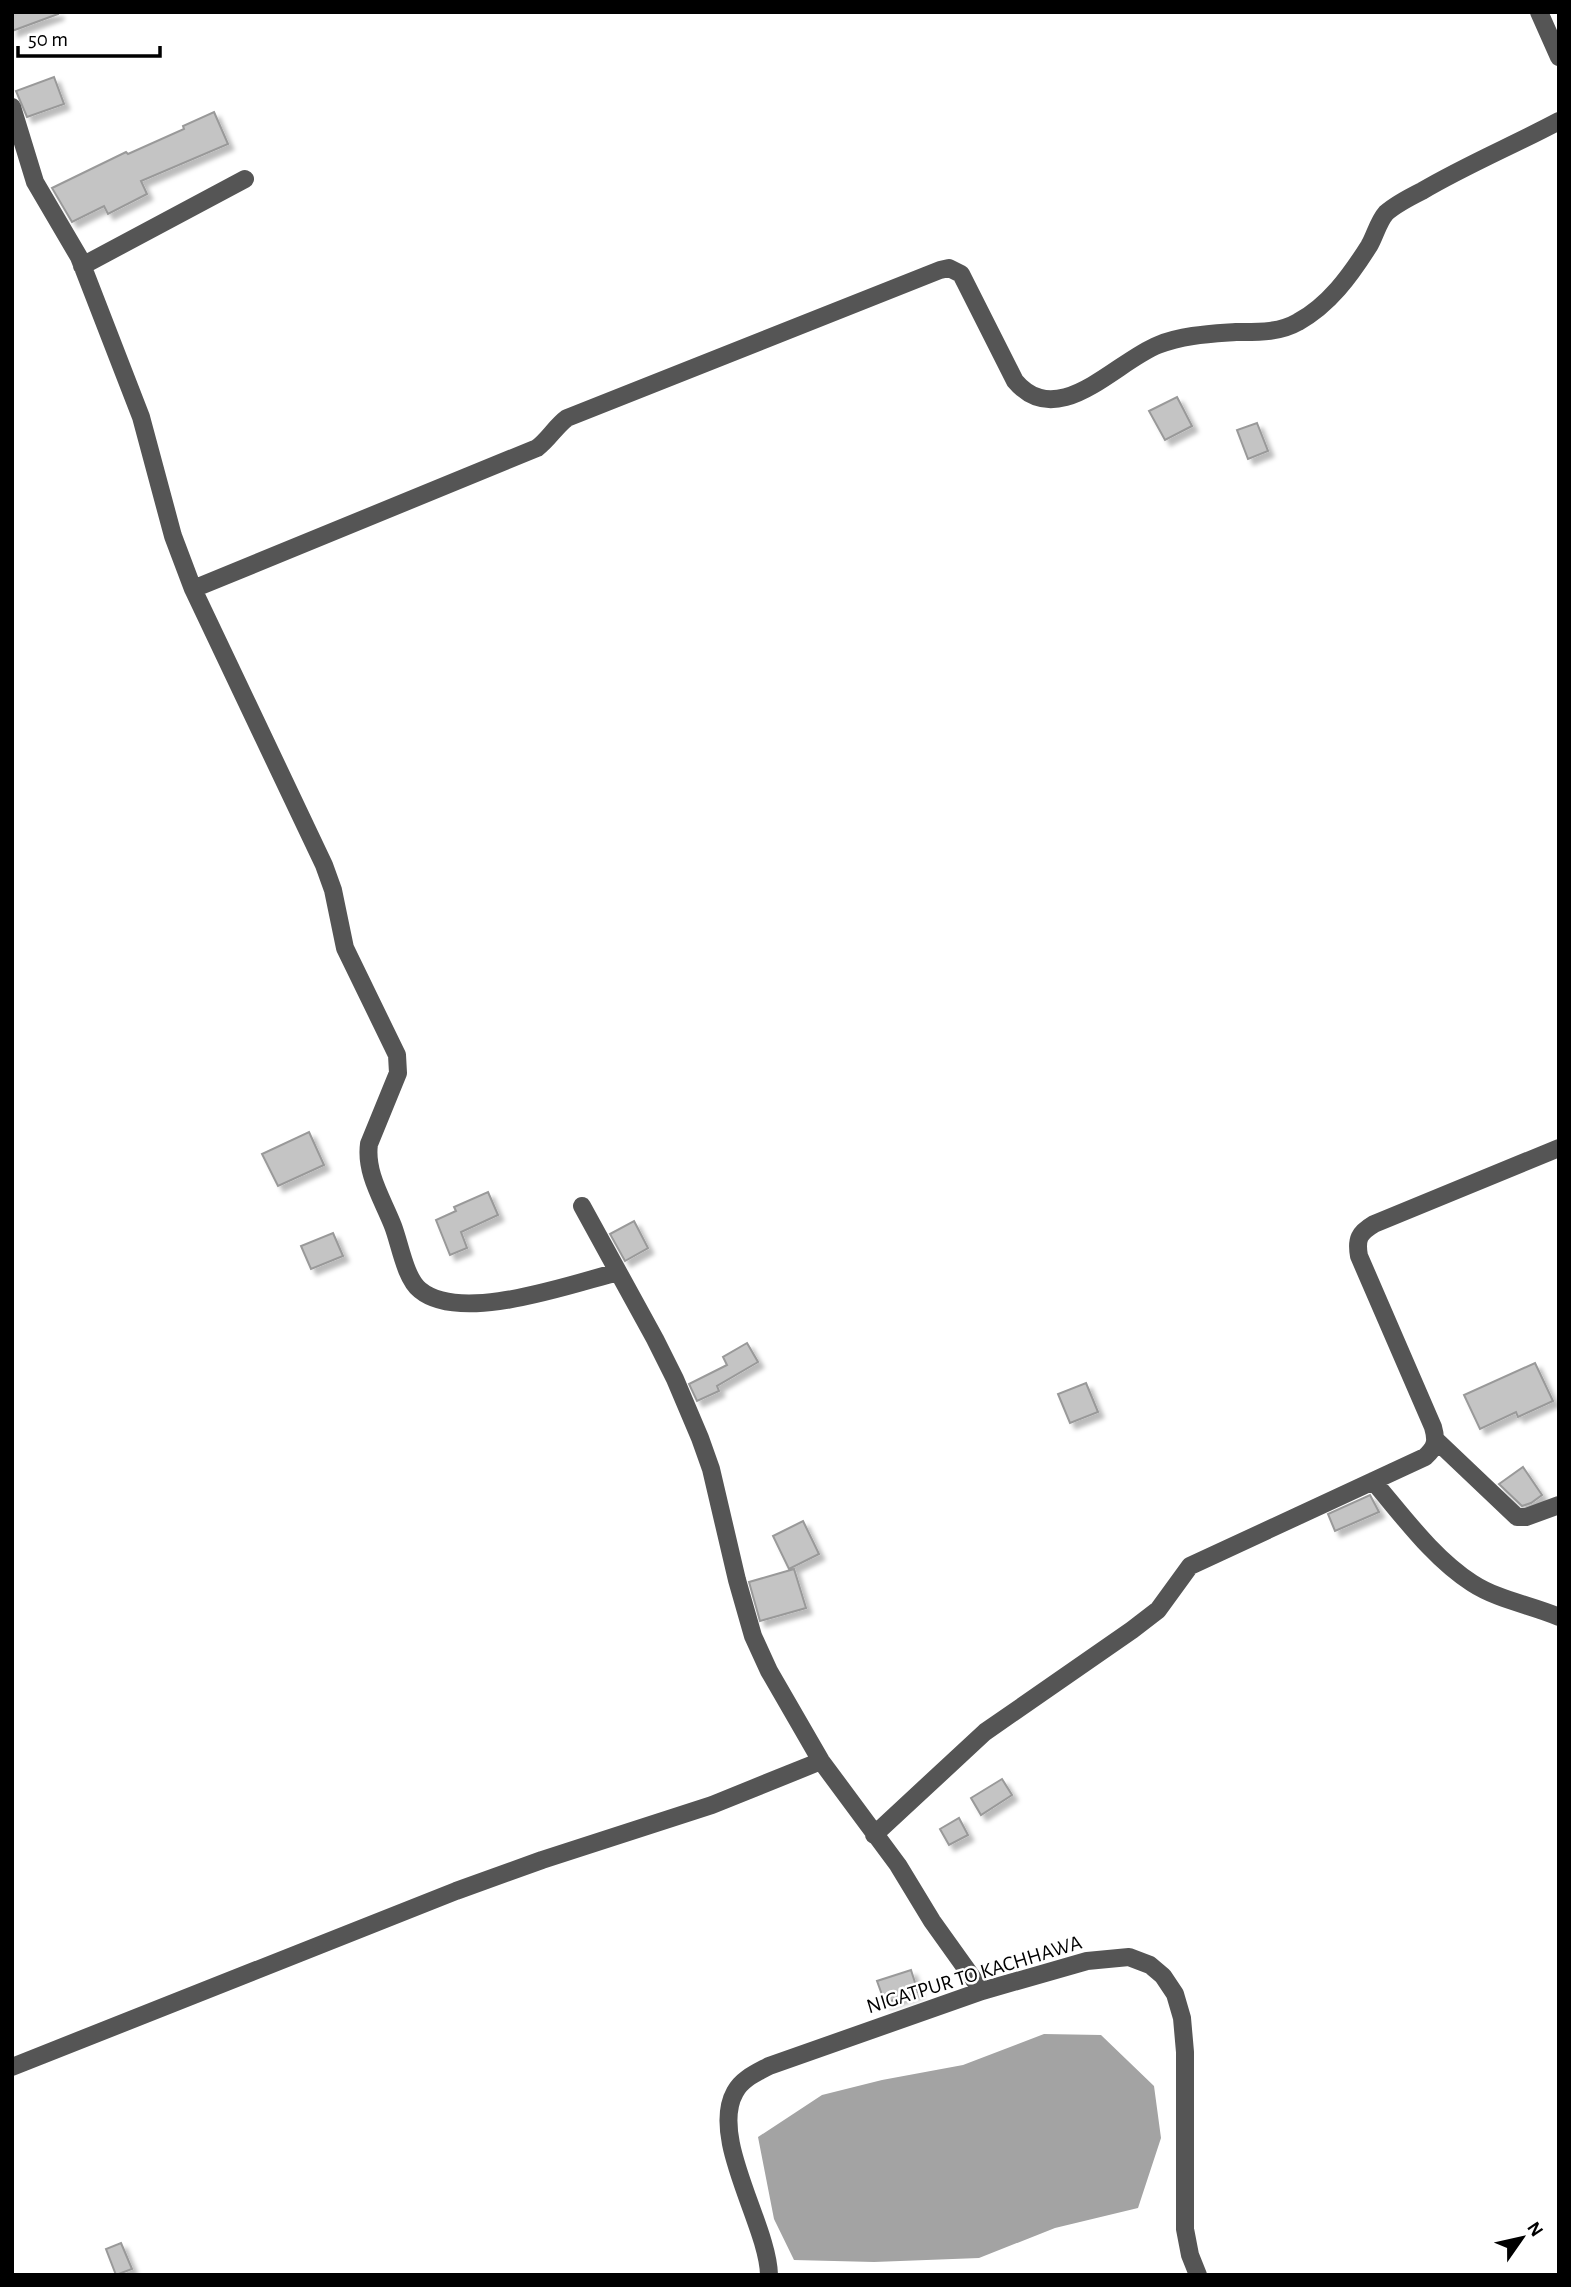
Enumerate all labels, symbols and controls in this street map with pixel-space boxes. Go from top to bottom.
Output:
scale bar [18,14,159,58]
text: 50 m [28,29,68,50]
street label: NIGATPUR TO KACHHAWA [864,1932,1084,2017]
north arrow [1487,2203,1557,2273]
text: N [1523,2219,1546,2240]

